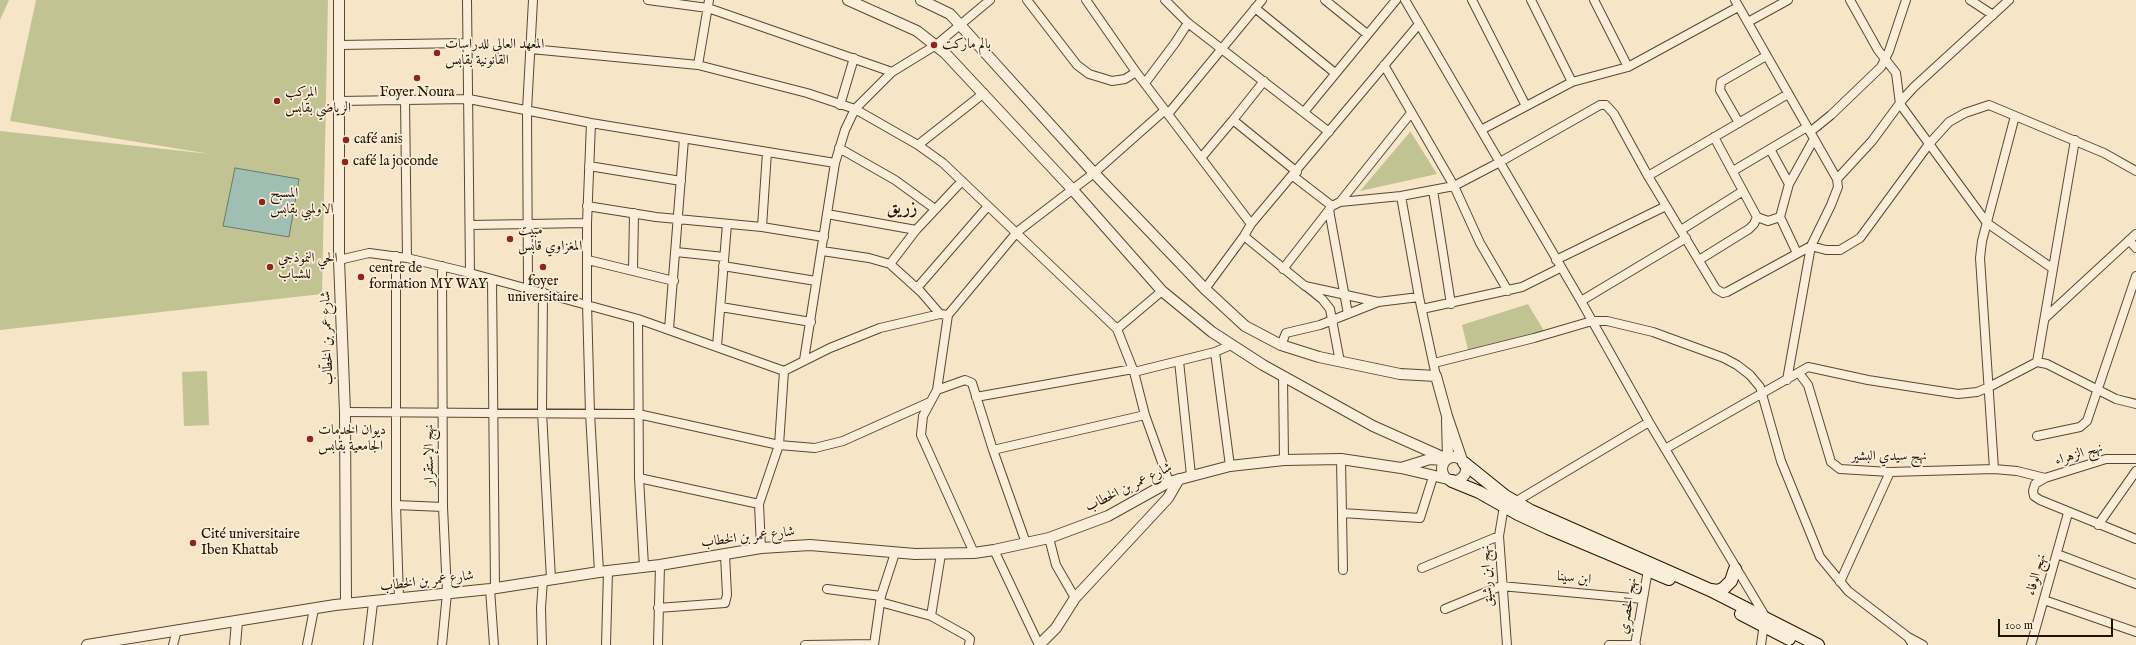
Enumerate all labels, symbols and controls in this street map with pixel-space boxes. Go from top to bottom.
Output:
place label: المعهد العالي للدراسات القانونية بقابس [445,37,544,70]
place label: بالم ماركت [942,37,991,53]
marker: بالم ماركت [929,40,939,50]
marker: المعهد العالي للدراسات القانونية بقابس [432,48,442,58]
marker: Foyer Noura [412,73,422,83]
place label: المركب الرياضي بقابس [285,85,351,118]
place label: Foyer Noura [379,85,455,101]
marker: المركب الرياضي بقابس [272,96,282,106]
place label: café anis [354,132,403,148]
marker: café anis [341,135,351,145]
place label: café la joconde [353,154,438,170]
marker: café la joconde [340,157,350,167]
place label: المسبح الاولمبي بقابس [270,186,334,218]
marker: المسبح الاولمبي بقابس [257,197,267,207]
district label: زريق [887,198,917,220]
place label: مبيت المغزاوي قابس [518,223,582,256]
marker: مبيت المغزاوي قابس [505,234,515,244]
place label: الحي النموذجي للشباب [278,251,338,284]
place label: centre de formation MY WAY [369,261,487,294]
marker: الحي النموذجي للشباب [265,262,275,272]
marker: foyer universitaire [538,262,548,272]
marker: centre de formation MY WAY [356,272,366,282]
place label: foyer universitaire [508,274,578,306]
street label: شارع عمر بن الخطّاب [318,291,338,385]
place label: ديوان الخدمات الجامعية بقابس [318,423,386,456]
street label: نهج الإستقرار [422,424,438,486]
marker: ديوان الخدمات الجامعية بقابس [305,434,315,444]
street label: نهج الزهراء [2053,440,2105,470]
street label: نهج سيدي البشير [1851,449,1927,465]
street label: شارع عمر بن الخطاب [1083,460,1175,516]
street label: شارع عمر بن الخطاب [700,524,796,552]
place label: Cité universitaire Iben Khattab [201,527,300,560]
marker: Cité universitaire Iben Khattab [188,538,198,548]
street label: نهج ابن رشيق [1478,545,1498,607]
street label: نهج الوفاء [2023,552,2051,598]
street label: شارع عمر بن الخطاب [379,568,475,596]
street label: ابن سينا [1556,569,1592,589]
street label: نهج الحصري [1616,577,1642,635]
scale bar [2000,611,2115,637]
text: 100 m [2005,618,2033,633]

